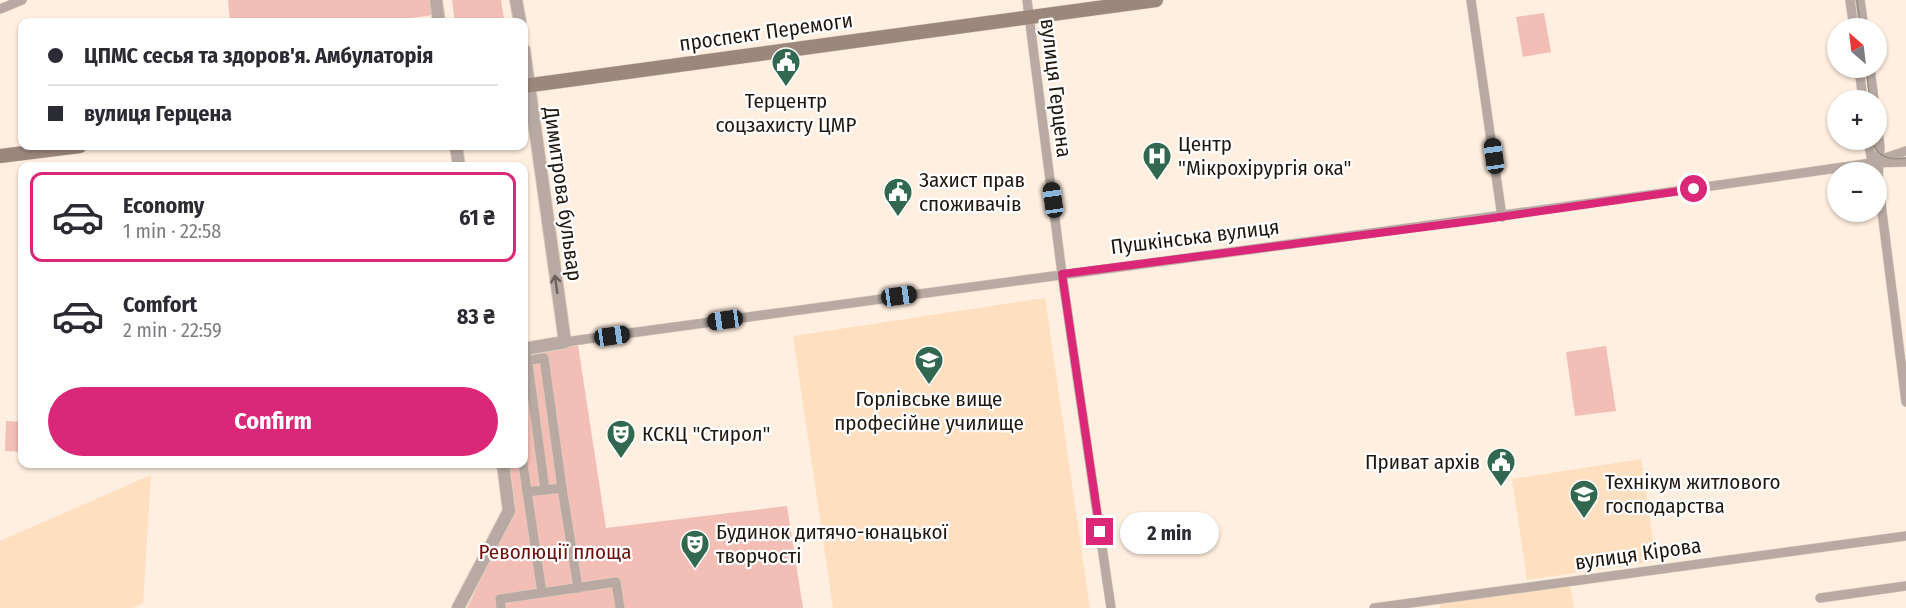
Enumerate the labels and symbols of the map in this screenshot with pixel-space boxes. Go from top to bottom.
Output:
street label: проспект Перемоги [678,7,854,57]
street label: вулиця Герцена [1035,17,1077,159]
north arrow [1827,18,1887,78]
public building icon: Терцентр соцзахисту ЦМР [770,46,802,88]
place label: Терцентр соцзахисту ЦМР [715,88,857,138]
street label: Димитрова бульвар [538,104,588,283]
place label: Центр "Мікрохірургія ока" [1178,131,1352,181]
car [1483,137,1505,175]
hospital icon: Центр "Мікрохірургія ока" [1141,140,1173,182]
place label: Захист прав споживачів [919,167,1025,217]
route start [1680,175,1707,202]
public building icon: Захист прав споживачів [882,176,914,218]
car [1042,181,1064,219]
street label: Пушкінська вулиця [1109,214,1281,260]
one-way arrow [551,275,562,295]
car [880,285,918,307]
car [706,309,744,331]
car [593,325,631,347]
school or university icon: Горлівське вище професійне училище [913,344,945,386]
place label: Горлівське вище професійне училище [834,386,1024,436]
theatre icon: КСКЦ "Стирол" [605,418,637,460]
place label: КСКЦ "Стирол" [642,421,770,447]
public building icon: Приват архів [1485,446,1517,488]
place label: Приват архів [1365,449,1480,475]
place label: Технікум житлового господарства [1605,469,1781,519]
school or university icon: Технікум житлового господарства [1568,478,1600,520]
callout: 2 min [1121,511,1220,553]
route end [1086,518,1113,545]
place label: Будинок дитячо-юнацької творчості [716,519,948,569]
theatre icon: Будинок дитячо-юнацької творчості [679,528,711,570]
street label: вулиця Кірова [1573,532,1703,576]
park label: Революції площа [478,539,632,565]

